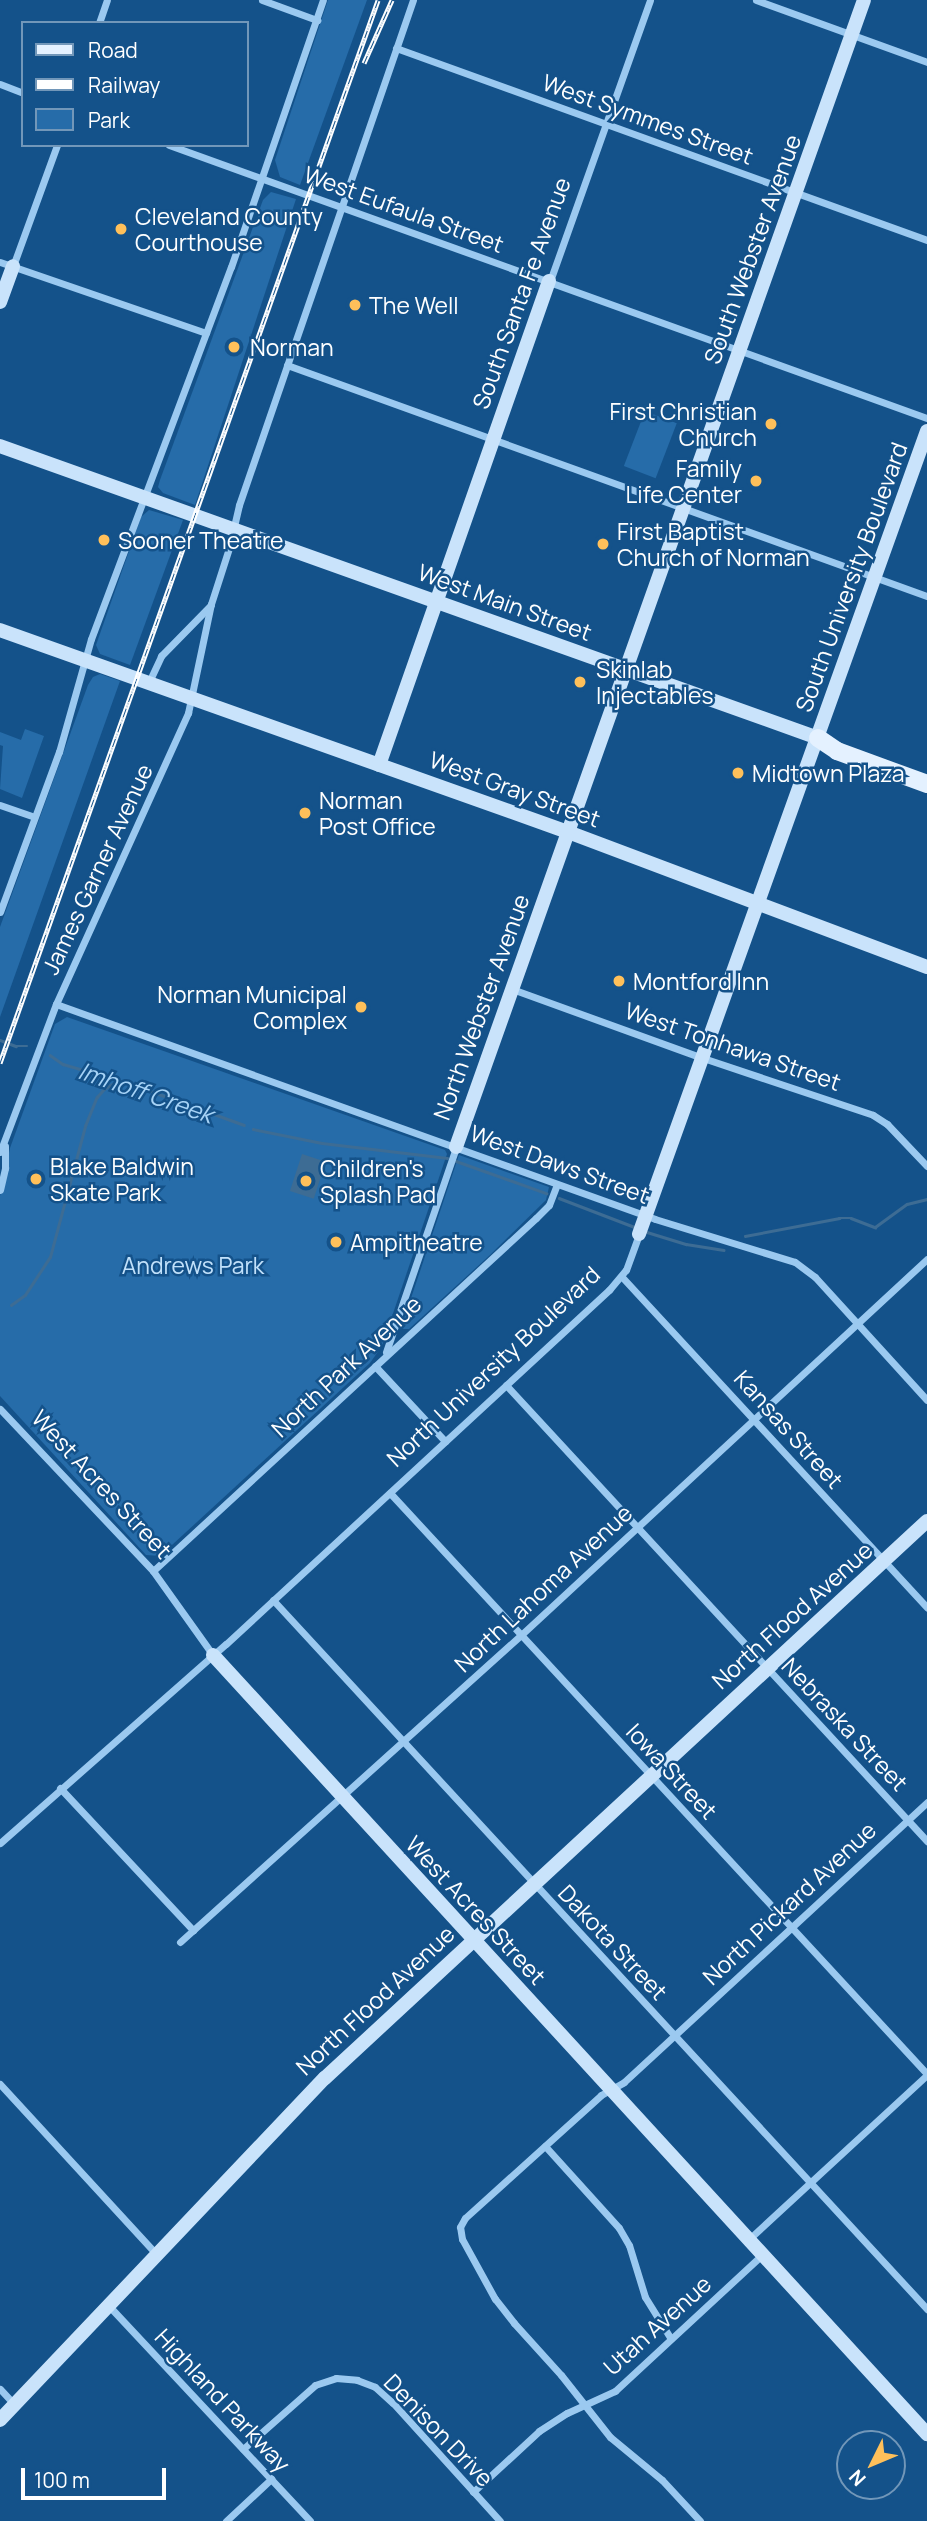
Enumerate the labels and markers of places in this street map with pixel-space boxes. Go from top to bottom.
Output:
place label: Cleveland County Courthouse [135,202,323,256]
marker: Cleveland County Courthouse [113,221,129,237]
place label: The Well [369,291,459,319]
marker: The Well [347,297,363,313]
place label: Norman [250,333,334,361]
marker: Norman [224,337,244,357]
place label: First Christian Church [609,397,757,451]
marker: First Christian Church [763,416,779,432]
place label: Family Life Center [625,454,742,508]
marker: Family Life Center [748,473,764,489]
place label: First Baptist Church of Norman [617,517,810,571]
place label: Sooner Theatre [118,526,283,554]
marker: Sooner Theatre [96,532,112,548]
marker: First Baptist Church of Norman [595,536,611,552]
place label: Skinlab Injectables [596,655,713,709]
marker: Skinlab Injectables [570,672,590,692]
place label: Midtown Plaza [752,759,904,787]
marker: Midtown Plaza [730,765,746,781]
place label: Norman Post Office [319,786,436,840]
marker: Norman Post Office [297,805,313,821]
place label: Montford Inn [633,967,769,995]
marker: Montford Inn [611,973,627,989]
place label: Norman Municipal Complex [157,980,347,1034]
marker: Norman Municipal Complex [353,999,369,1015]
place label: Blake Baldwin Skate Park [50,1152,194,1206]
place label: Children's Splash Pad [320,1154,436,1208]
marker: Blake Baldwin Skate Park [28,1171,44,1187]
marker: Children's Splash Pad [298,1173,314,1189]
place label: Ampitheatre [350,1228,483,1256]
marker: Ampitheatre [328,1234,344,1250]

